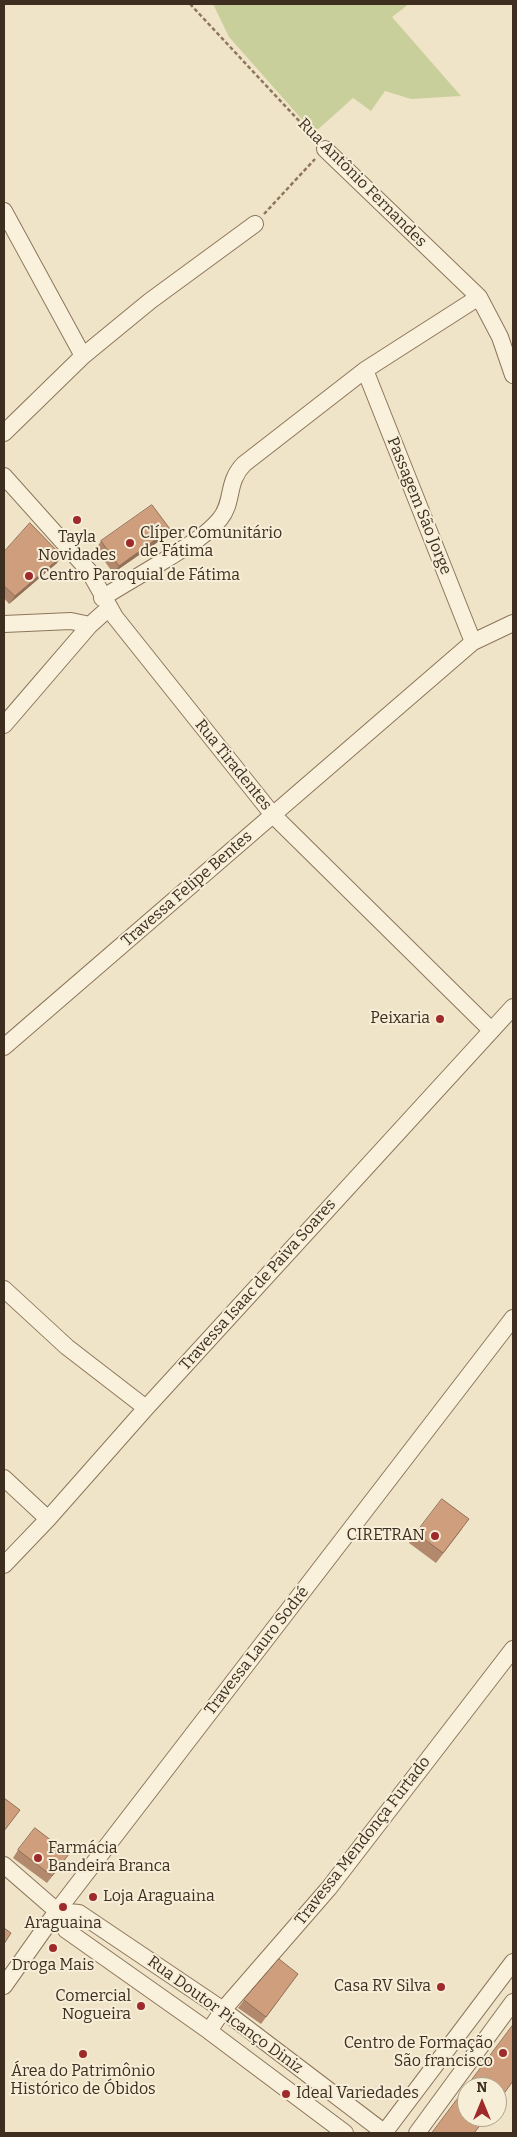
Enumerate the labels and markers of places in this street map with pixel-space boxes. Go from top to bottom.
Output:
marker: Tayla Novidades [71,514,83,526]
place label: Clíper Comunitário de Fátima [140,524,282,562]
place label: Tayla Novidades [38,528,116,566]
marker: Clíper Comunitário de Fátima [124,537,136,549]
place label: Centro Paroquial de Fátima [39,566,240,586]
marker: Centro Paroquial de Fátima [23,570,35,582]
place label: Peixaria [370,1009,430,1029]
marker: Peixaria [434,1013,446,1025]
place label: CIRETRAN [346,1526,425,1546]
marker: CIRETRAN [429,1530,441,1542]
place label: Farmácia Bandeira Branca [48,1839,170,1877]
marker: Farmácia Bandeira Branca [32,1852,44,1864]
place label: Loja Araguaina [103,1887,215,1907]
marker: Loja Araguaina [87,1891,99,1903]
marker: Araguaina [57,1901,69,1913]
place label: Araguaina [24,1914,102,1934]
marker: Droga Mais [47,1942,59,1954]
place label: Droga Mais [12,1956,94,1976]
place label: Casa RV Silva [334,1977,431,1997]
marker: Casa RV Silva [435,1981,447,1993]
place label: Comercial Nogueira [55,1987,131,2025]
marker: Comercial Nogueira [135,2000,147,2012]
place label: Centro de Formação São francisco [344,2034,493,2072]
marker: Centro de Formação São francisco [497,2047,509,2059]
marker: Área do Patrimônio Histórico de Óbidos [77,2048,89,2060]
place label: Área do Patrimônio Histórico de Óbidos [10,2062,156,2100]
place label: Ideal Variedades [296,2084,419,2104]
marker: Ideal Variedades [280,2088,292,2100]

